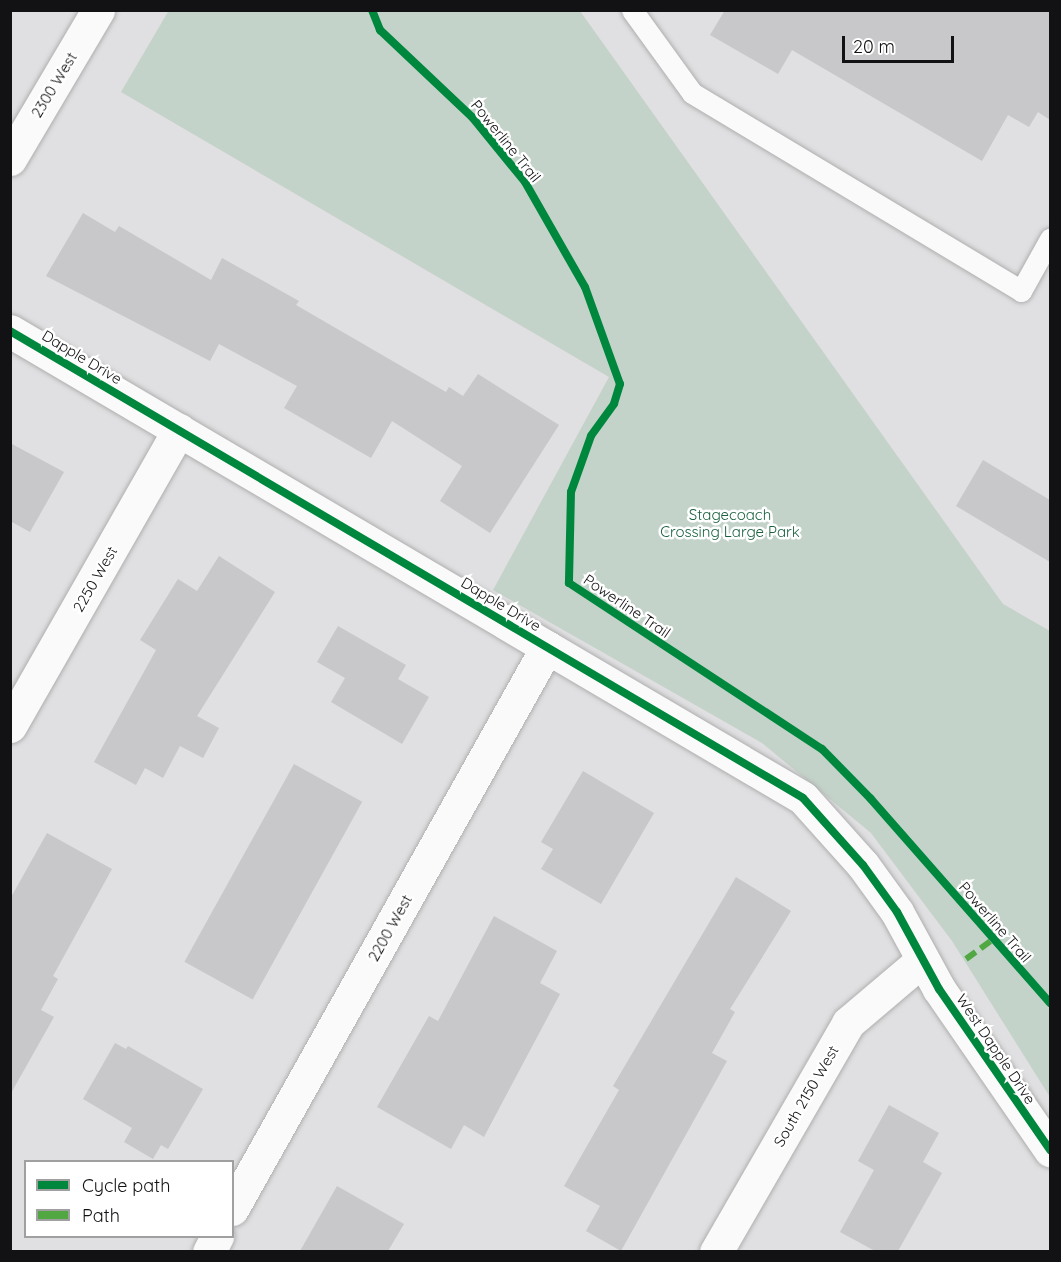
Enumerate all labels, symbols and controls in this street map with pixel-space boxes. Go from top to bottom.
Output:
scale bar [845,24,958,62]
text: 20 m [853,35,895,58]
street label: 2300 West [27,49,81,121]
street label: Powerline Trail [467,96,545,186]
street label: Dapple Drive [39,326,125,388]
park label: Stagecoach Crossing Large Park [660,505,800,540]
street label: 2250 West [69,543,121,615]
street label: Powerline Trail [580,570,674,642]
street label: Dapple Drive [458,573,544,635]
street label: Powerline Trail [955,878,1035,966]
street label: 2200 West [364,892,416,964]
street label: West Dapple Drive [952,991,1040,1107]
street label: South 2150 West [770,1042,842,1150]
legend [24,1160,234,1238]
text: Cycle path [82,1174,170,1197]
text: Path [82,1204,120,1227]

